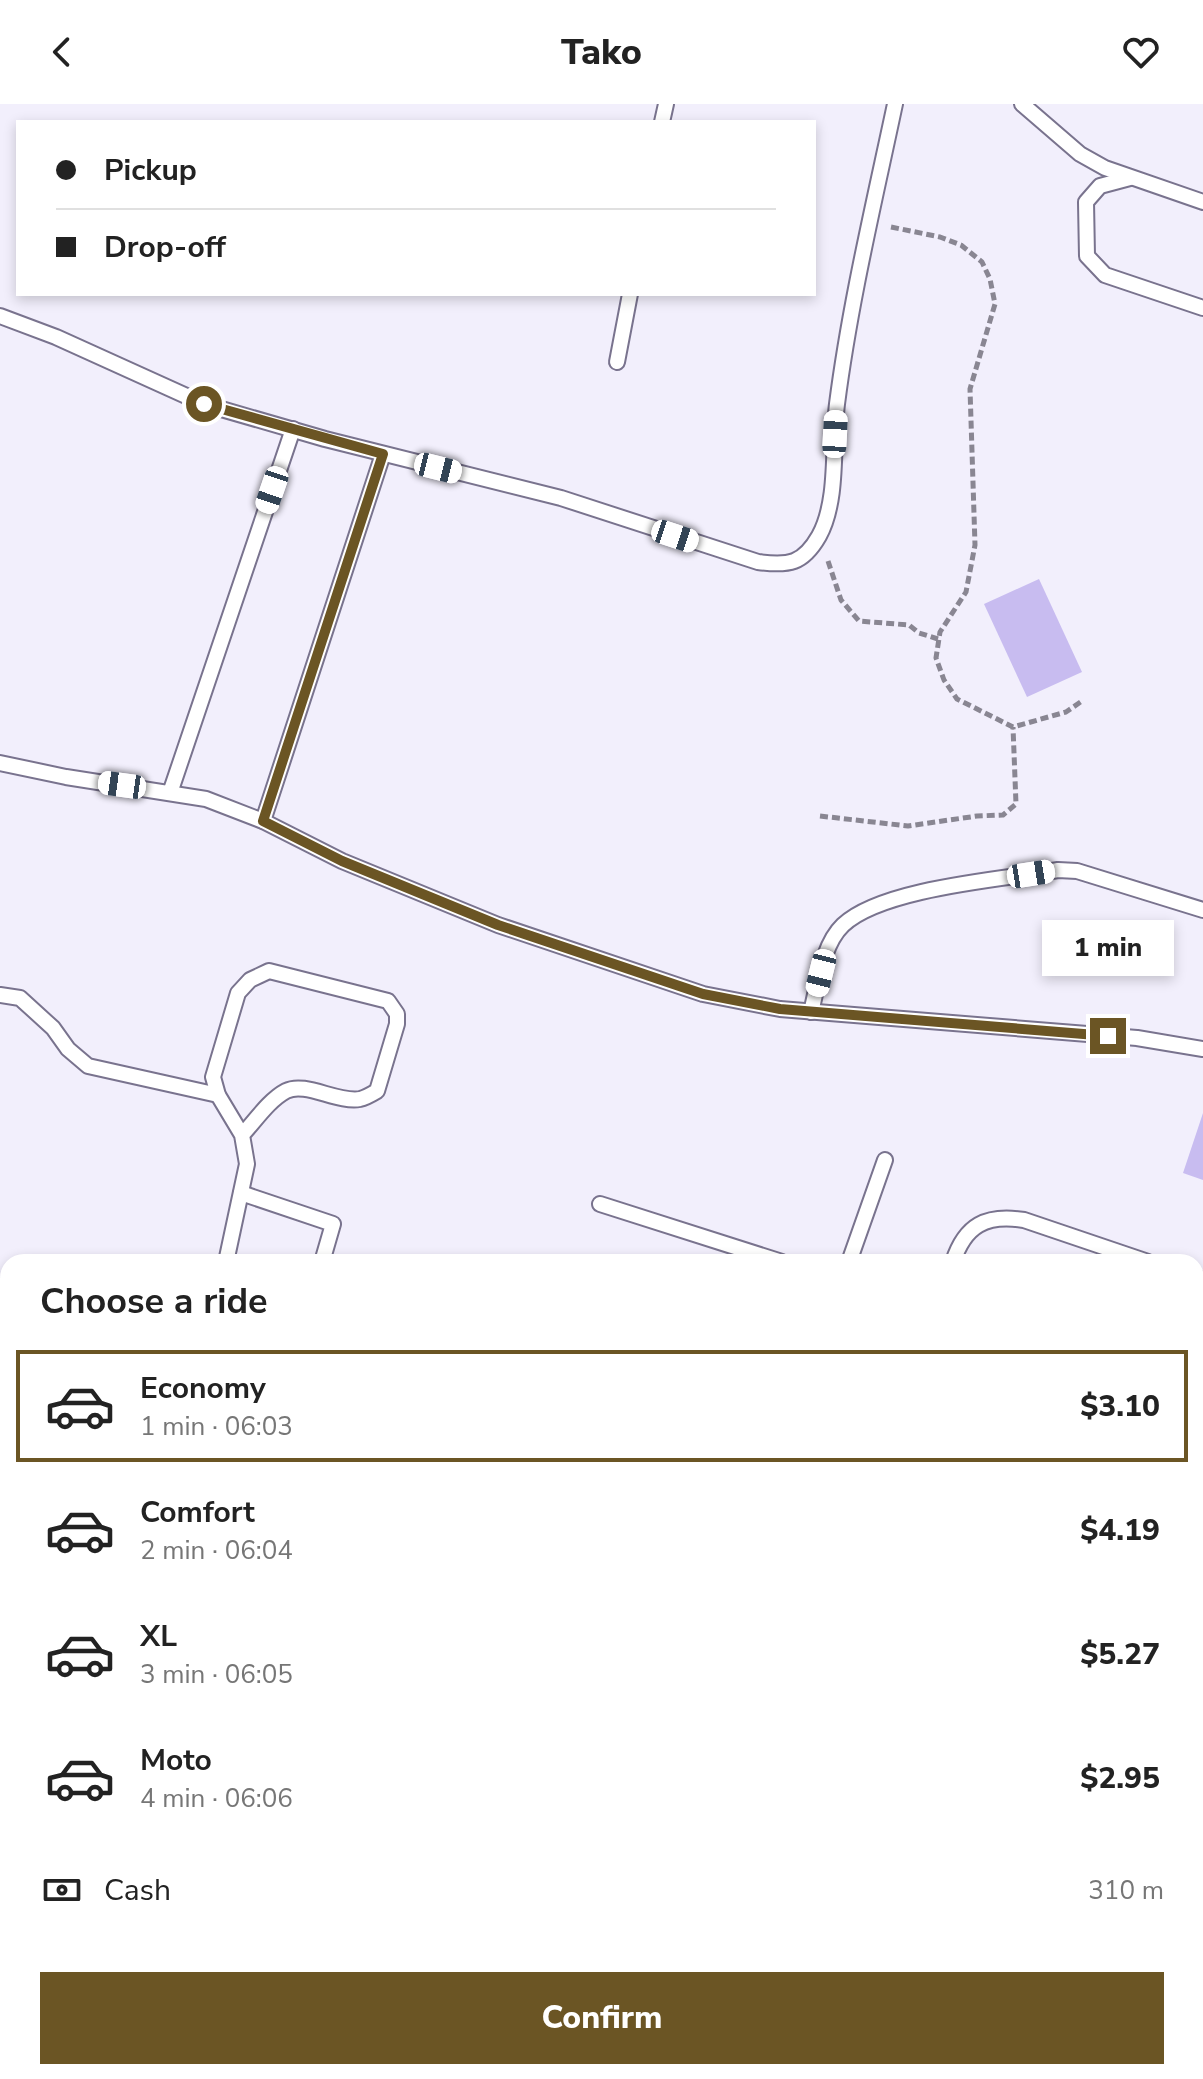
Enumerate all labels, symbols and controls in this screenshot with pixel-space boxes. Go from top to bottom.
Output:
text: Tako [561,28,642,77]
icon: back [40,30,84,74]
icon: heart [1119,30,1163,74]
text: Pickup [104,150,197,191]
text: Drop-off [104,227,226,268]
route start [186,386,222,422]
car [822,409,848,459]
car [412,451,464,485]
car [253,463,291,517]
car [648,517,702,555]
car [97,770,147,800]
car [1005,858,1057,890]
callout: 1 min [1042,920,1174,976]
text: 1 min [1074,930,1142,965]
car [804,947,838,999]
route end [1090,1018,1126,1054]
text: Choose a ride [40,1277,268,1326]
text: Economy [140,1368,266,1409]
icon: car [44,1370,116,1442]
text: $3.10 [1080,1386,1160,1427]
text: 1 min · 06:03 [140,1409,293,1444]
text: Comfort [140,1492,255,1533]
icon: car [44,1494,116,1566]
text: $4.19 [1080,1510,1160,1551]
text: 2 min · 06:04 [140,1533,293,1568]
text: XL [140,1616,177,1657]
icon: car [44,1618,116,1690]
text: $5.27 [1080,1634,1160,1675]
text: 3 min · 06:05 [140,1657,293,1692]
text: Moto [140,1740,212,1781]
icon: car [44,1742,116,1814]
text: $2.95 [1080,1758,1160,1799]
text: 4 min · 06:06 [140,1781,293,1816]
icon: cash [40,1868,84,1912]
text: Cash [104,1870,171,1911]
text: 310 m [1088,1873,1164,1908]
button: Confirm [40,1972,1164,2064]

